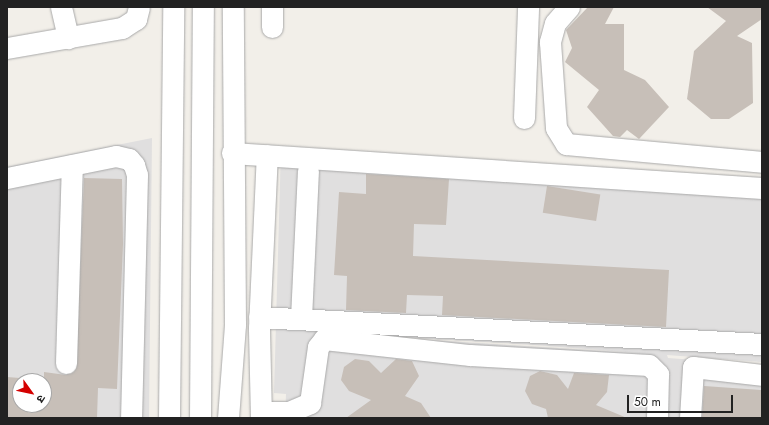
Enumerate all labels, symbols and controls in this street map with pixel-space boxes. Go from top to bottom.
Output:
north arrow [12,373,52,413]
scale bar [629,387,735,413]
text: उ [33,392,50,406]
text: 50 m [634,393,661,411]

